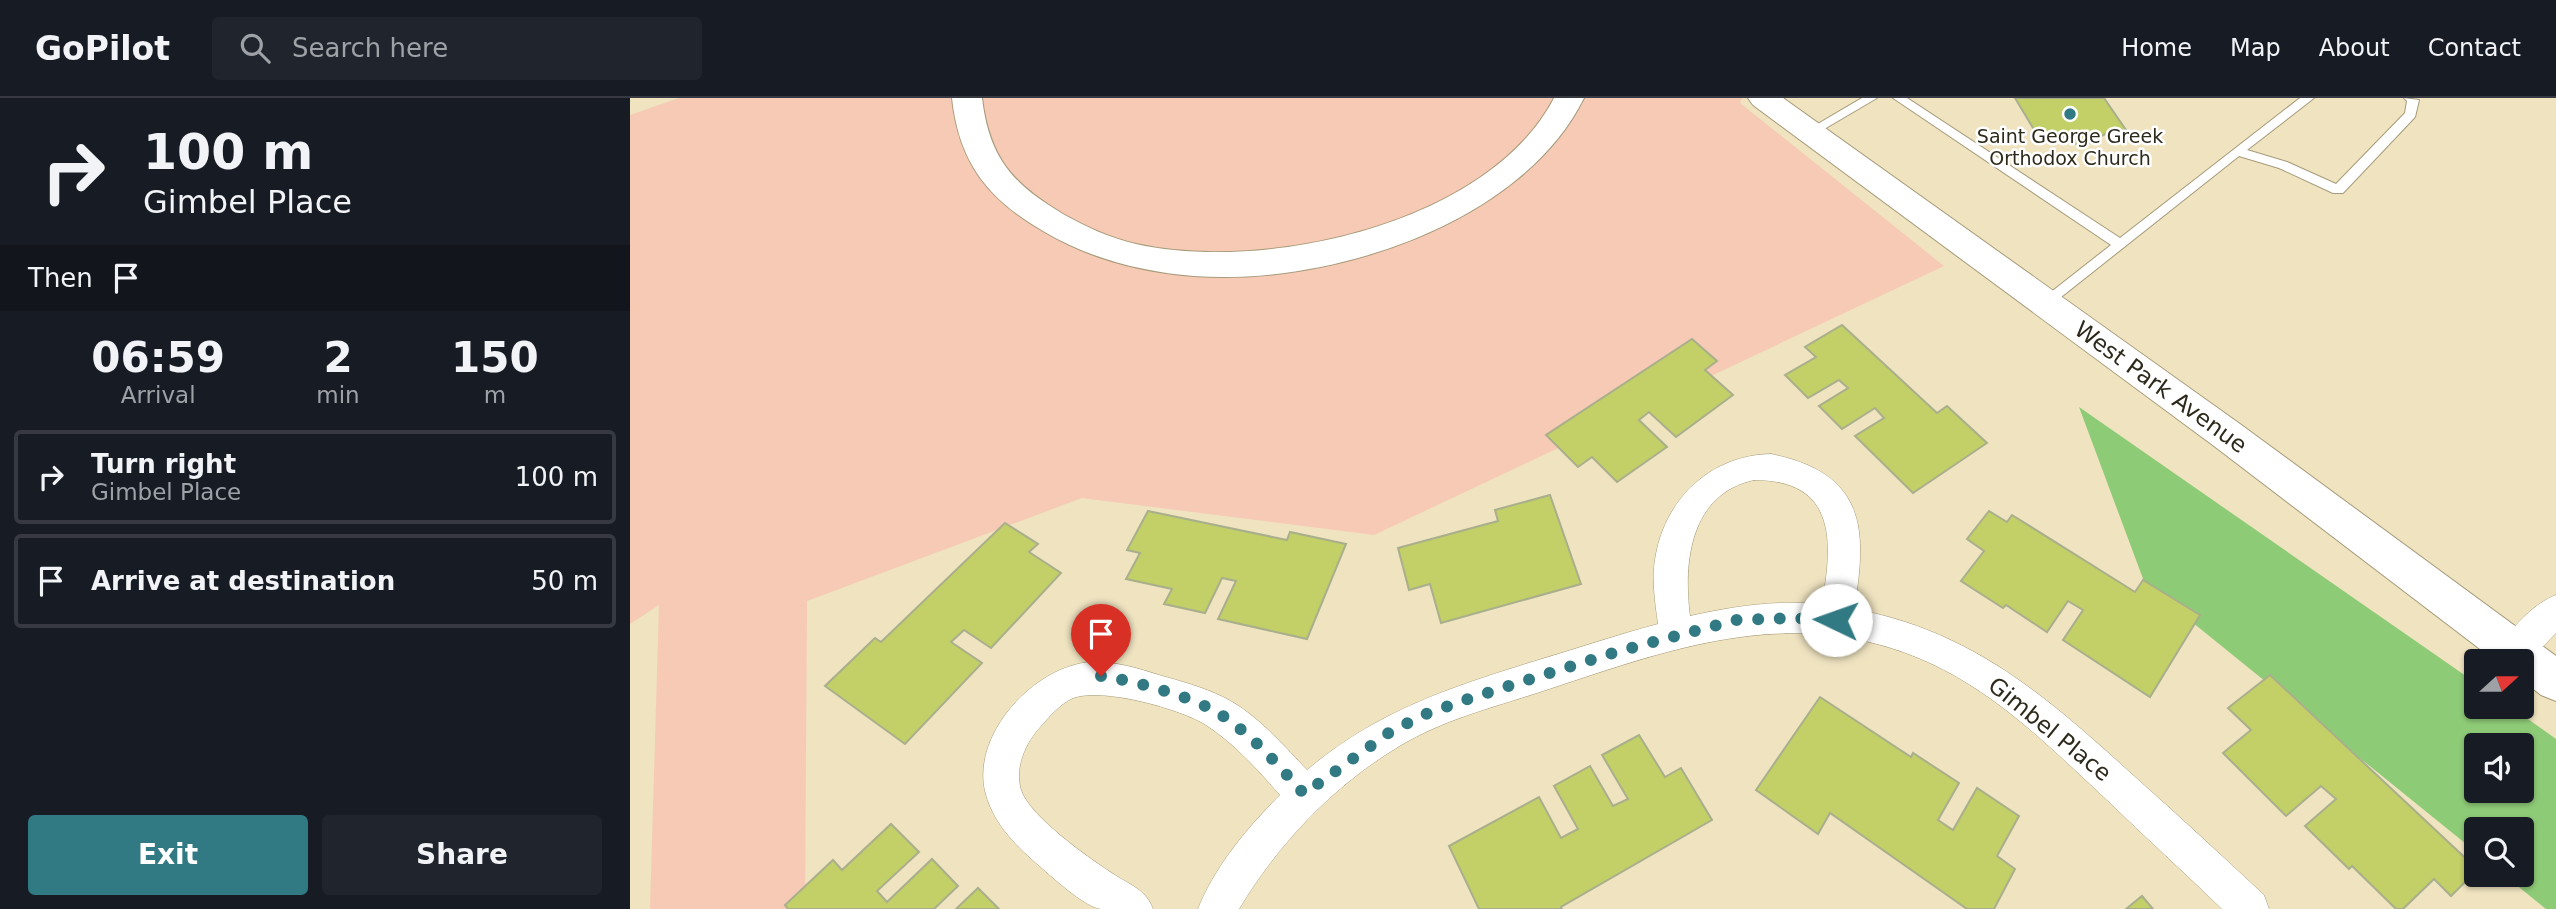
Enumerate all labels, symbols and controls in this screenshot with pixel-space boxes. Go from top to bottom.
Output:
search box [212,17,702,80]
text: GoPilot [35,29,170,68]
icon: search [236,29,274,67]
text: Search here [292,33,448,63]
text: Home [2121,34,2192,62]
text: Map [2230,34,2281,62]
text: About [2319,34,2390,62]
text: Contact [2428,34,2521,62]
marker: Saint George Greek Orthodox Church [2062,106,2078,122]
text: 100 m [143,124,313,181]
place label: Saint George Greek Orthodox Church [1977,125,2163,169]
icon: right [28,126,119,217]
text: Gimbel Place [143,183,352,221]
icon: arrive [107,259,145,297]
text: Then [28,263,93,293]
street label: West Park Avenue [2070,316,2252,458]
text: 06:59 [91,333,225,382]
text: 2 [323,333,353,382]
text: 150 [451,333,539,382]
text: Arrival [121,382,196,408]
text: min [316,382,360,408]
text: m [484,382,506,408]
text: Turn right [91,449,236,479]
icon: right [32,458,70,496]
text: 100 m [515,462,598,492]
text: Gimbel Place [91,479,241,505]
icon: arrive [32,562,70,600]
text: Arrive at destination [91,566,395,596]
text: 50 m [531,566,598,596]
position arrow [1799,583,1873,657]
pin [1071,604,1131,676]
icon: arrive [1082,615,1120,653]
north arrow [2464,649,2534,719]
map controls [2464,649,2534,887]
street label: Gimbel Place [1983,672,2117,786]
button: sound [2464,733,2534,803]
button: Exit [28,815,308,895]
button: Share [322,815,602,895]
button: search [2464,817,2534,887]

